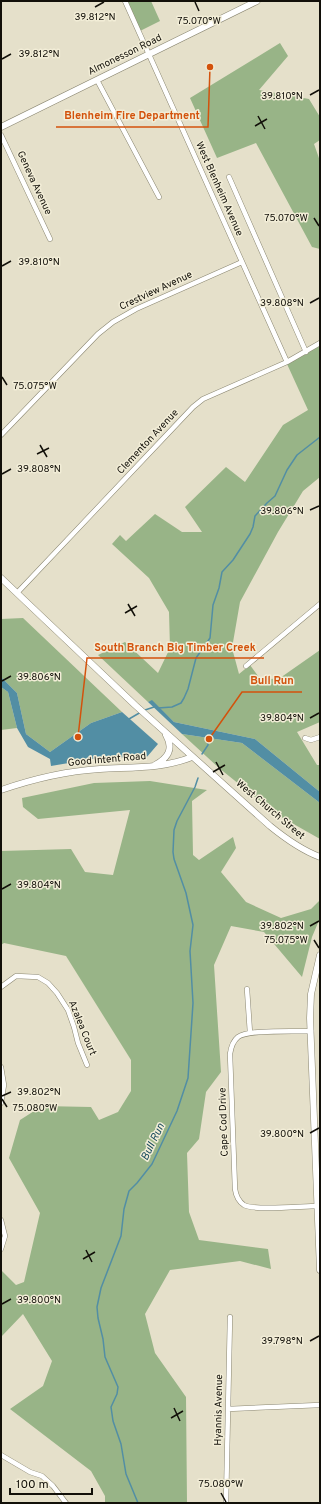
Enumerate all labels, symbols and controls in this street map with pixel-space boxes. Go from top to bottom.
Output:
text: 39.812°N [74,11,116,24]
text: 75.070°W [177,15,221,28]
street label: Almonesson Road [86,31,164,79]
text: 39.812°N [18,48,60,61]
text: 39.810°N [261,90,303,103]
callout: Blenheim Fire Department [56,104,208,127]
text: Blenheim Fire Department [64,109,200,123]
street label: West Blenheim Avenue [192,140,246,238]
street label: Geneva Avenue [14,149,54,217]
text: 75.070°W [264,212,308,225]
text: 39.810°N [18,256,60,269]
street label: Crestview Avenue [117,268,195,314]
text: 39.808°N [260,297,304,310]
text: 75.075°W [13,380,57,393]
street label: Clementon Avenue [114,407,182,477]
text: 39.808°N [17,463,61,476]
text: 39.806°N [260,505,304,518]
callout: South Branch Big Timber Creek [87,635,264,658]
text: South Branch Big Timber Creek [94,641,256,655]
callout: Bull Run [242,669,302,692]
text: 39.806°N [17,671,61,684]
text: Bull Run [250,674,294,688]
text: 39.804°N [260,712,304,725]
street label: Good Intent Road [67,750,147,770]
street label: West Church Street [233,777,307,843]
text: 39.804°N [17,879,61,892]
text: 39.802°N [260,920,304,933]
text: 75.075°W [264,934,308,947]
street label: Azalea Court [65,999,99,1058]
text: 39.802°N [17,1086,61,1099]
street label: Cape Cod Drive [216,1087,232,1157]
text: 75.080°W [12,1102,58,1115]
water label: Bull Run [138,1121,168,1163]
text: 39.800°N [260,1128,304,1141]
text: 39.800°N [17,1294,61,1307]
text: 39.798°N [261,1335,303,1348]
street label: Hyannis Avenue [212,1374,226,1446]
scale bar [10,1470,92,1496]
text: 100 m [16,1477,49,1493]
text: 75.080°W [198,1478,244,1491]

